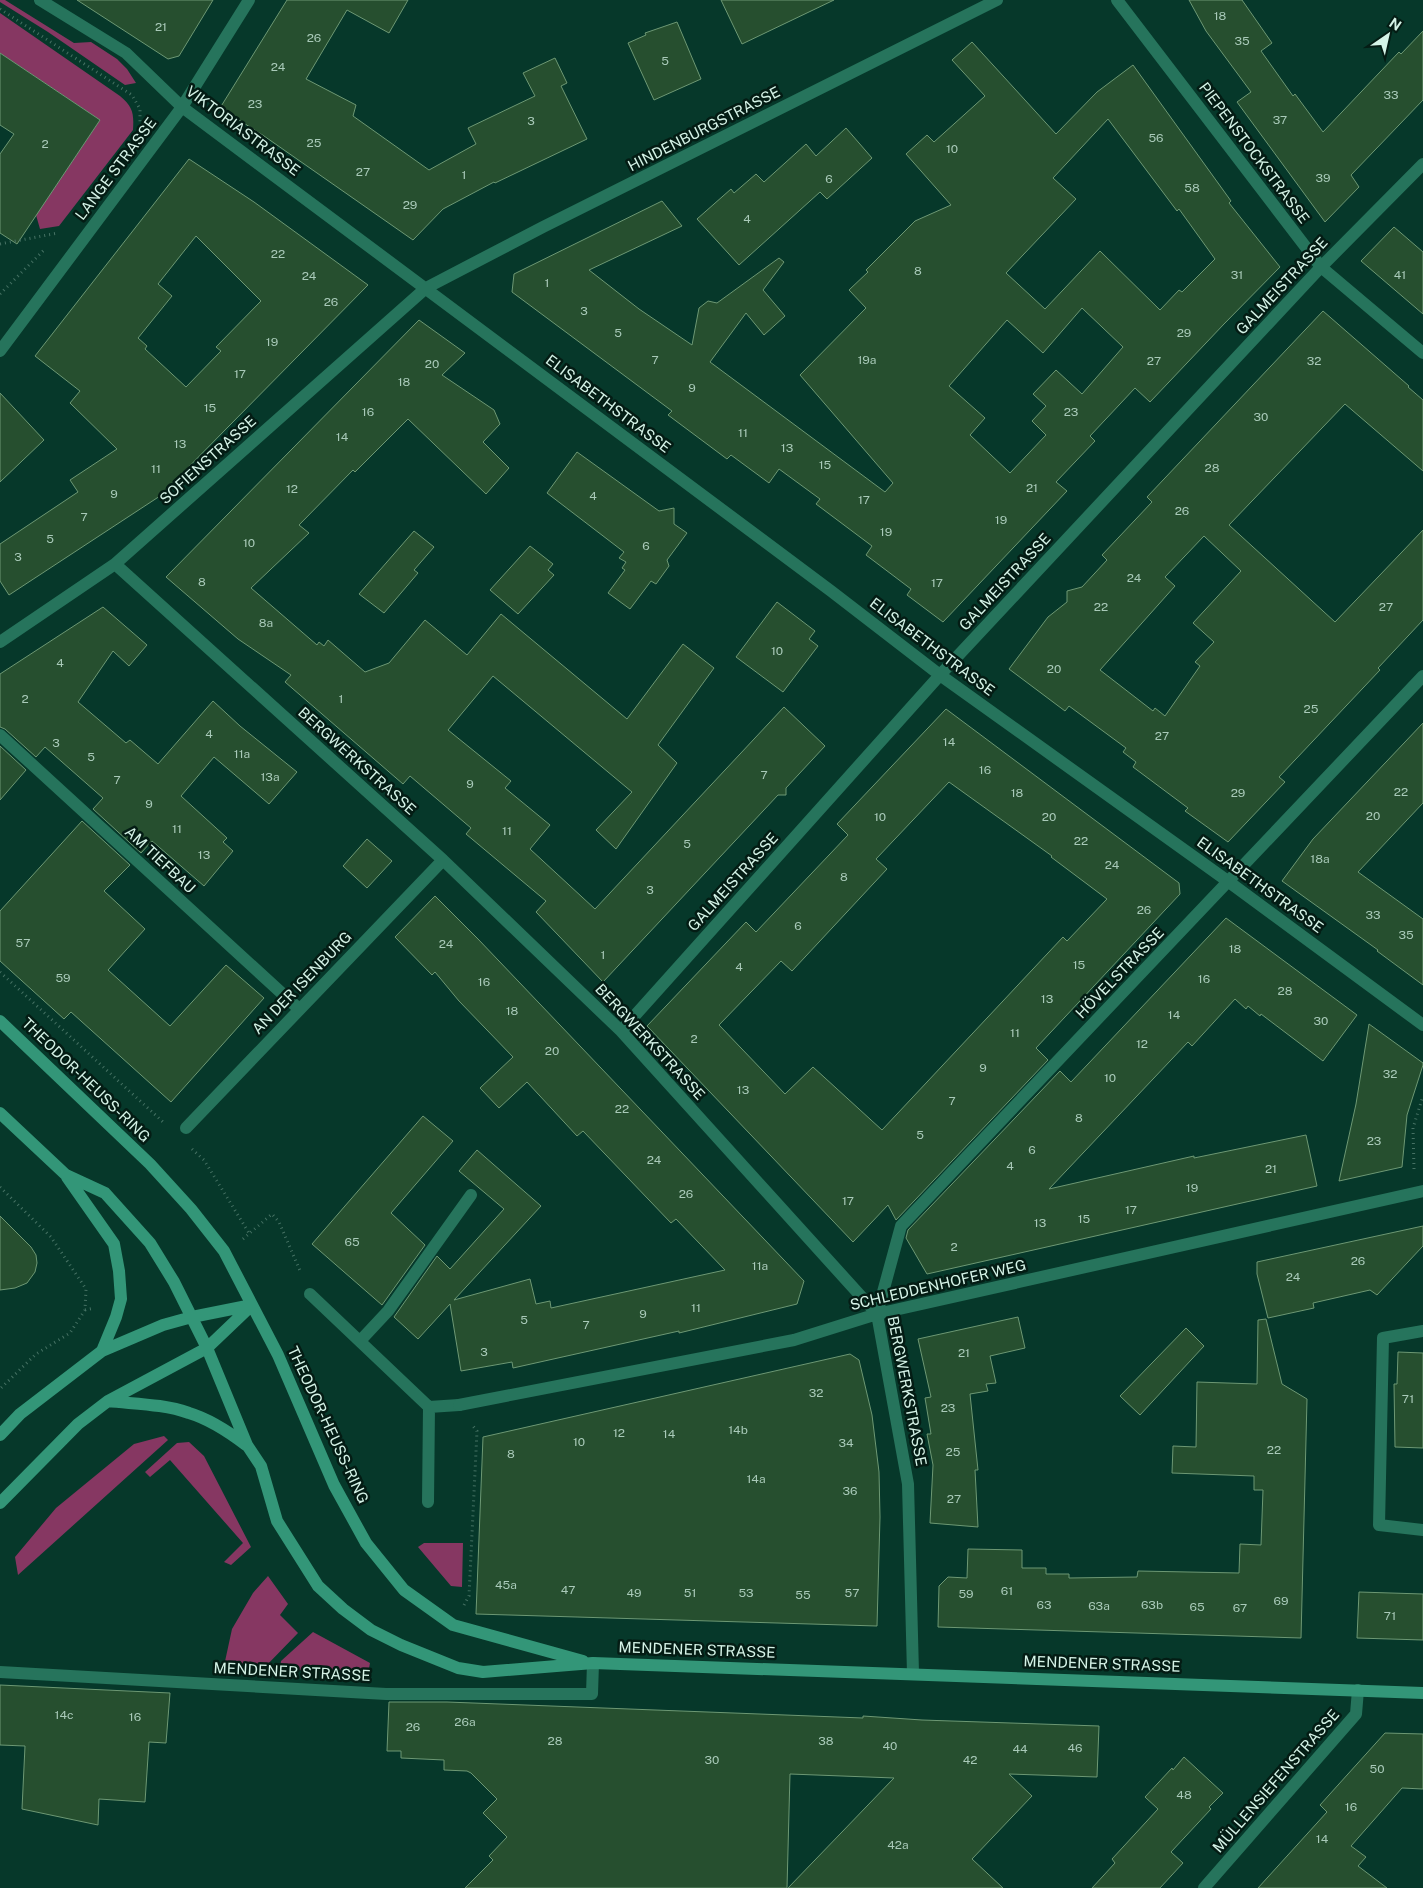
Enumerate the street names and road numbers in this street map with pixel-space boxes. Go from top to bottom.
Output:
street label: PIEPENSTOCKSTRASSE [1196,79,1313,226]
street label: VIKTORIASTRASSE [183,82,304,179]
street label: HINDENBURGSTRASSE [625,83,783,174]
street label: LANGE STRASSE [72,114,160,223]
street label: GALMEISTRASSE [1232,234,1331,338]
street label: ELISABETHSTRASSE [543,351,674,456]
street label: SOFIENSTRASSE [156,412,259,507]
street label: GALMEISTRASSE [955,530,1054,634]
street label: ELISABETHSTRASSE [867,594,998,699]
street label: BERGWERKSTRASSE [295,703,420,818]
street label: AM TIEFBAU [122,823,199,896]
street label: GALMEISTRASSE [684,829,781,934]
street label: ELISABETHSTRASSE [1194,833,1327,936]
street label: HÖVELSTRASSE [1071,923,1167,1022]
street label: AN DER ISENBURG [248,928,355,1037]
street label: BERGWERKSTRASSE [592,980,709,1103]
street label: THEODOR-HEUSS-RING [19,1014,154,1145]
street label: SCHLEDDENHOFER WEG [848,1256,1028,1313]
street label: BERGWERKSTRASSE [885,1314,930,1467]
street label: THEODOR-HEUSS-RING [285,1344,372,1506]
street label: MENDENER STRASSE [618,1638,776,1661]
street label: MENDENER STRASSE [1023,1652,1181,1675]
street label: MENDENER STRASSE [213,1659,371,1684]
street label: MÜLLENSIEFENSTRASSE [1208,1705,1342,1856]

